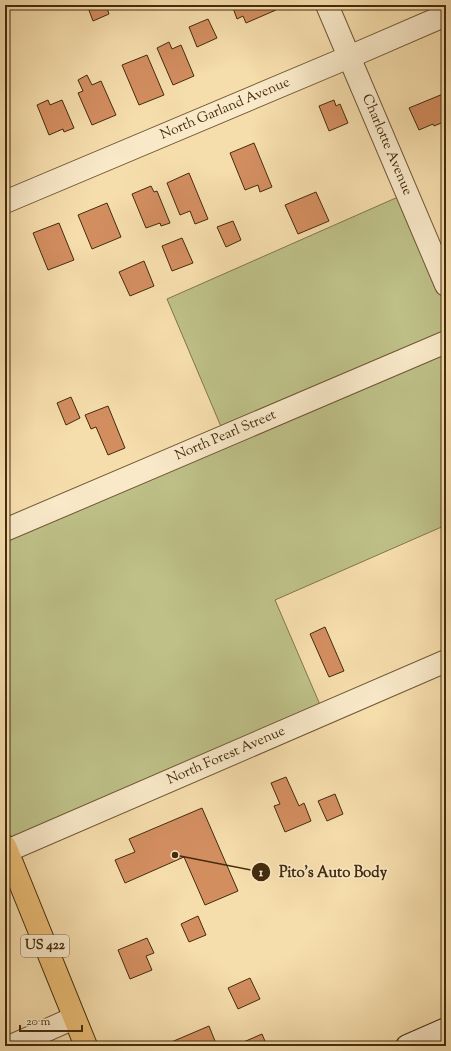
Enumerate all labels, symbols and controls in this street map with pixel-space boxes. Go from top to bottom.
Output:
street label: North Garland Avenue [157,73,293,145]
street label: Charlotte Avenue [356,91,417,199]
street label: North Pearl Street [172,405,280,466]
street label: North Forest Avenue [164,722,289,790]
callout: Pito's Auto Body [251,859,395,886]
text: Pito's Auto Body [279,863,388,884]
text: 1 [258,864,264,882]
road number: US 422 [21,935,69,957]
scale bar [20,1007,82,1033]
text: 20 m [26,1013,51,1031]

